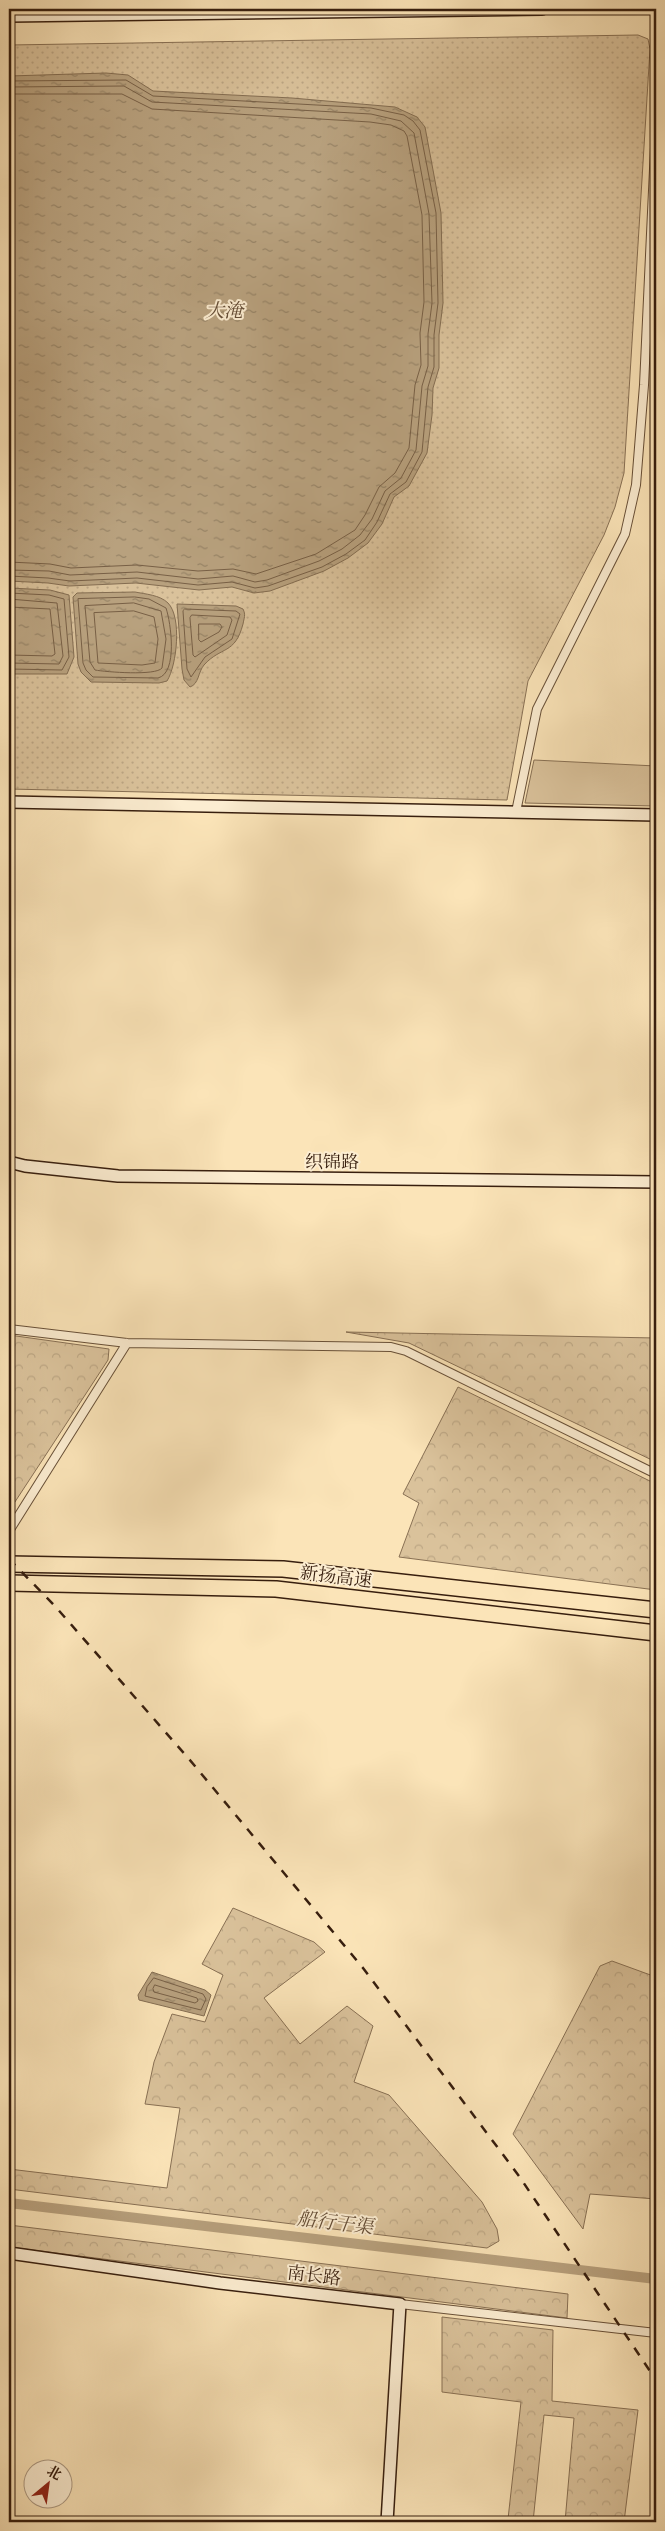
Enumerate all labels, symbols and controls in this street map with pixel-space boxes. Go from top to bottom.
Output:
water label: 大淹 [205,299,246,323]
street label: 织锦路 [305,1151,359,1174]
street label: 新扬高速 [299,1561,373,1593]
water label: 船行干渠 [296,2206,377,2240]
street label: 南长路 [286,2261,342,2291]
north arrow [22,2458,72,2508]
text: 北 [44,2462,64,2484]

